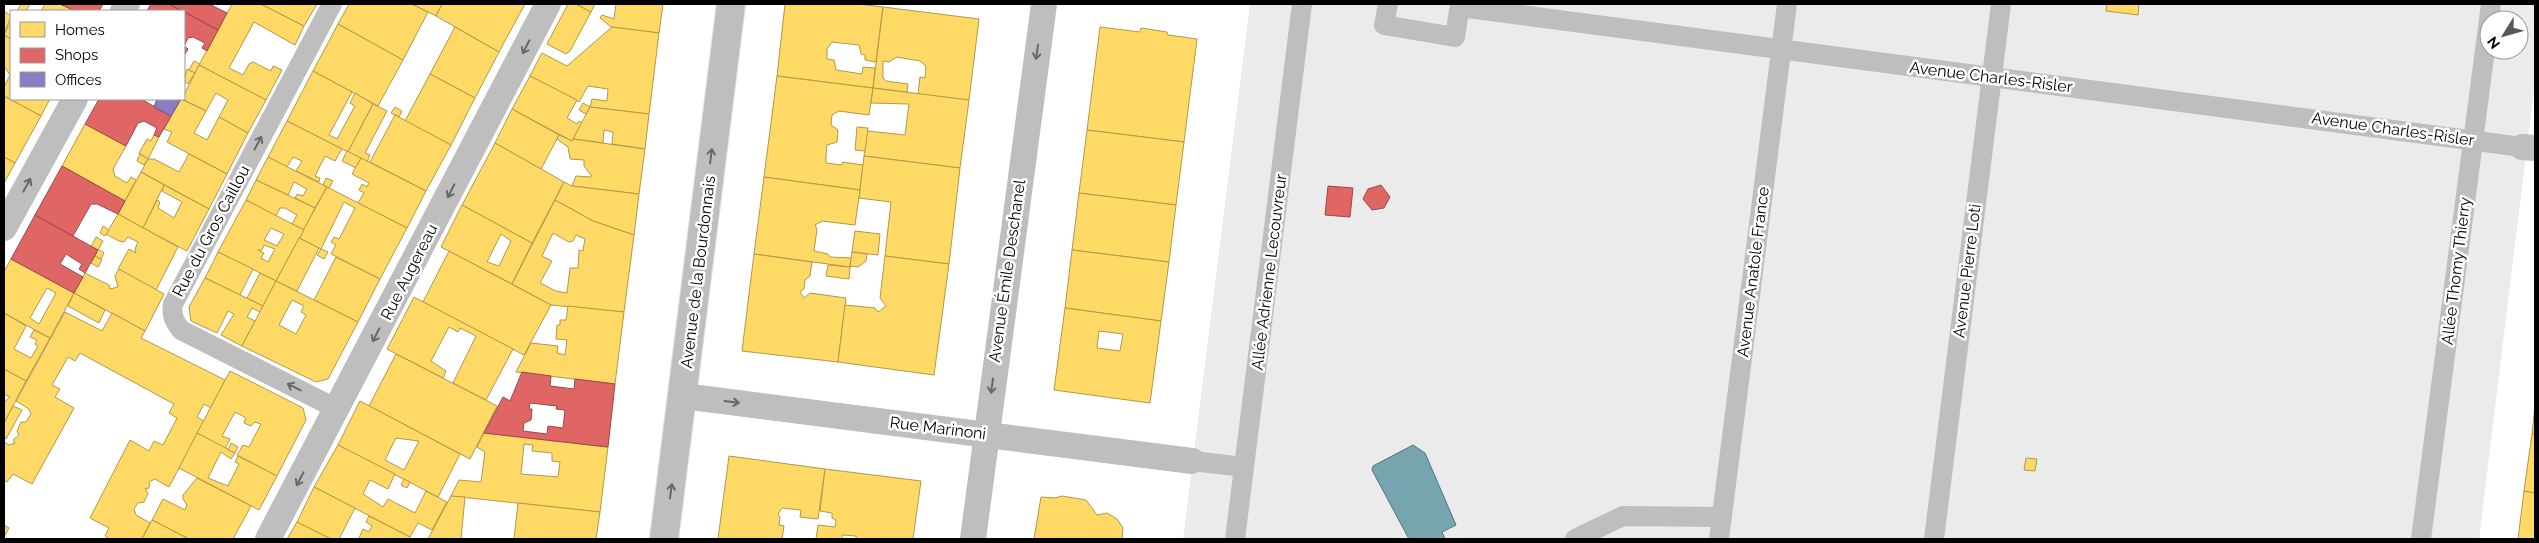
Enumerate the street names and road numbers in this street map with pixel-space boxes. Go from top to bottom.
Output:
street label: Avenue Charles-Risler [1908,58,2074,96]
street label: Avenue Charles-Risler [2310,108,2476,150]
street label: Rue du Gros Caillou [168,162,254,300]
street label: Allée Adrienne Lecouvreur [1248,172,1291,371]
street label: Avenue de la Bourdonnais [677,174,719,369]
street label: Avenue Émile Deschanel [984,178,1029,364]
street label: Avenue Anatole France [1733,186,1773,358]
street label: Allée Thomy Thierry [2438,196,2475,346]
street label: Avenue Pierre Loti [1949,203,1985,339]
street label: Rue Augereau [377,221,441,323]
street label: Rue Marinoni [889,413,987,443]

